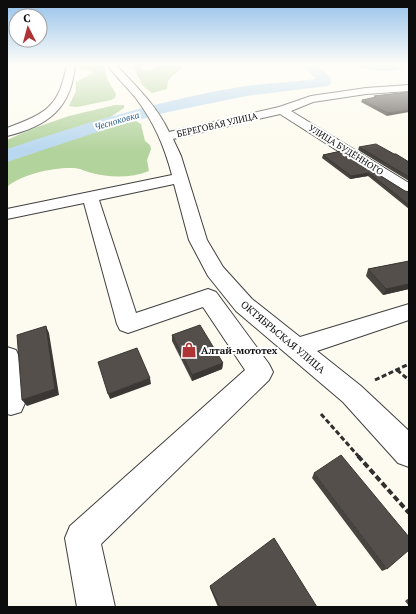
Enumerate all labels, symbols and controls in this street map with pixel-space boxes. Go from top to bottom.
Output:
north arrow [8,8,48,48]
text: С [23,11,31,25]
water label: Чесноковка [93,109,141,133]
street label: БЕРЕГОВАЯ УЛИЦА [175,110,259,140]
street label: УЛИЦА БУДЁННОГО [306,122,386,178]
street label: ОКТЯБРЬСКАЯ УЛИЦА [238,298,328,376]
shop icon: Алтай-мототех [180,341,198,359]
place label: Алтай-мототех [201,344,278,357]

